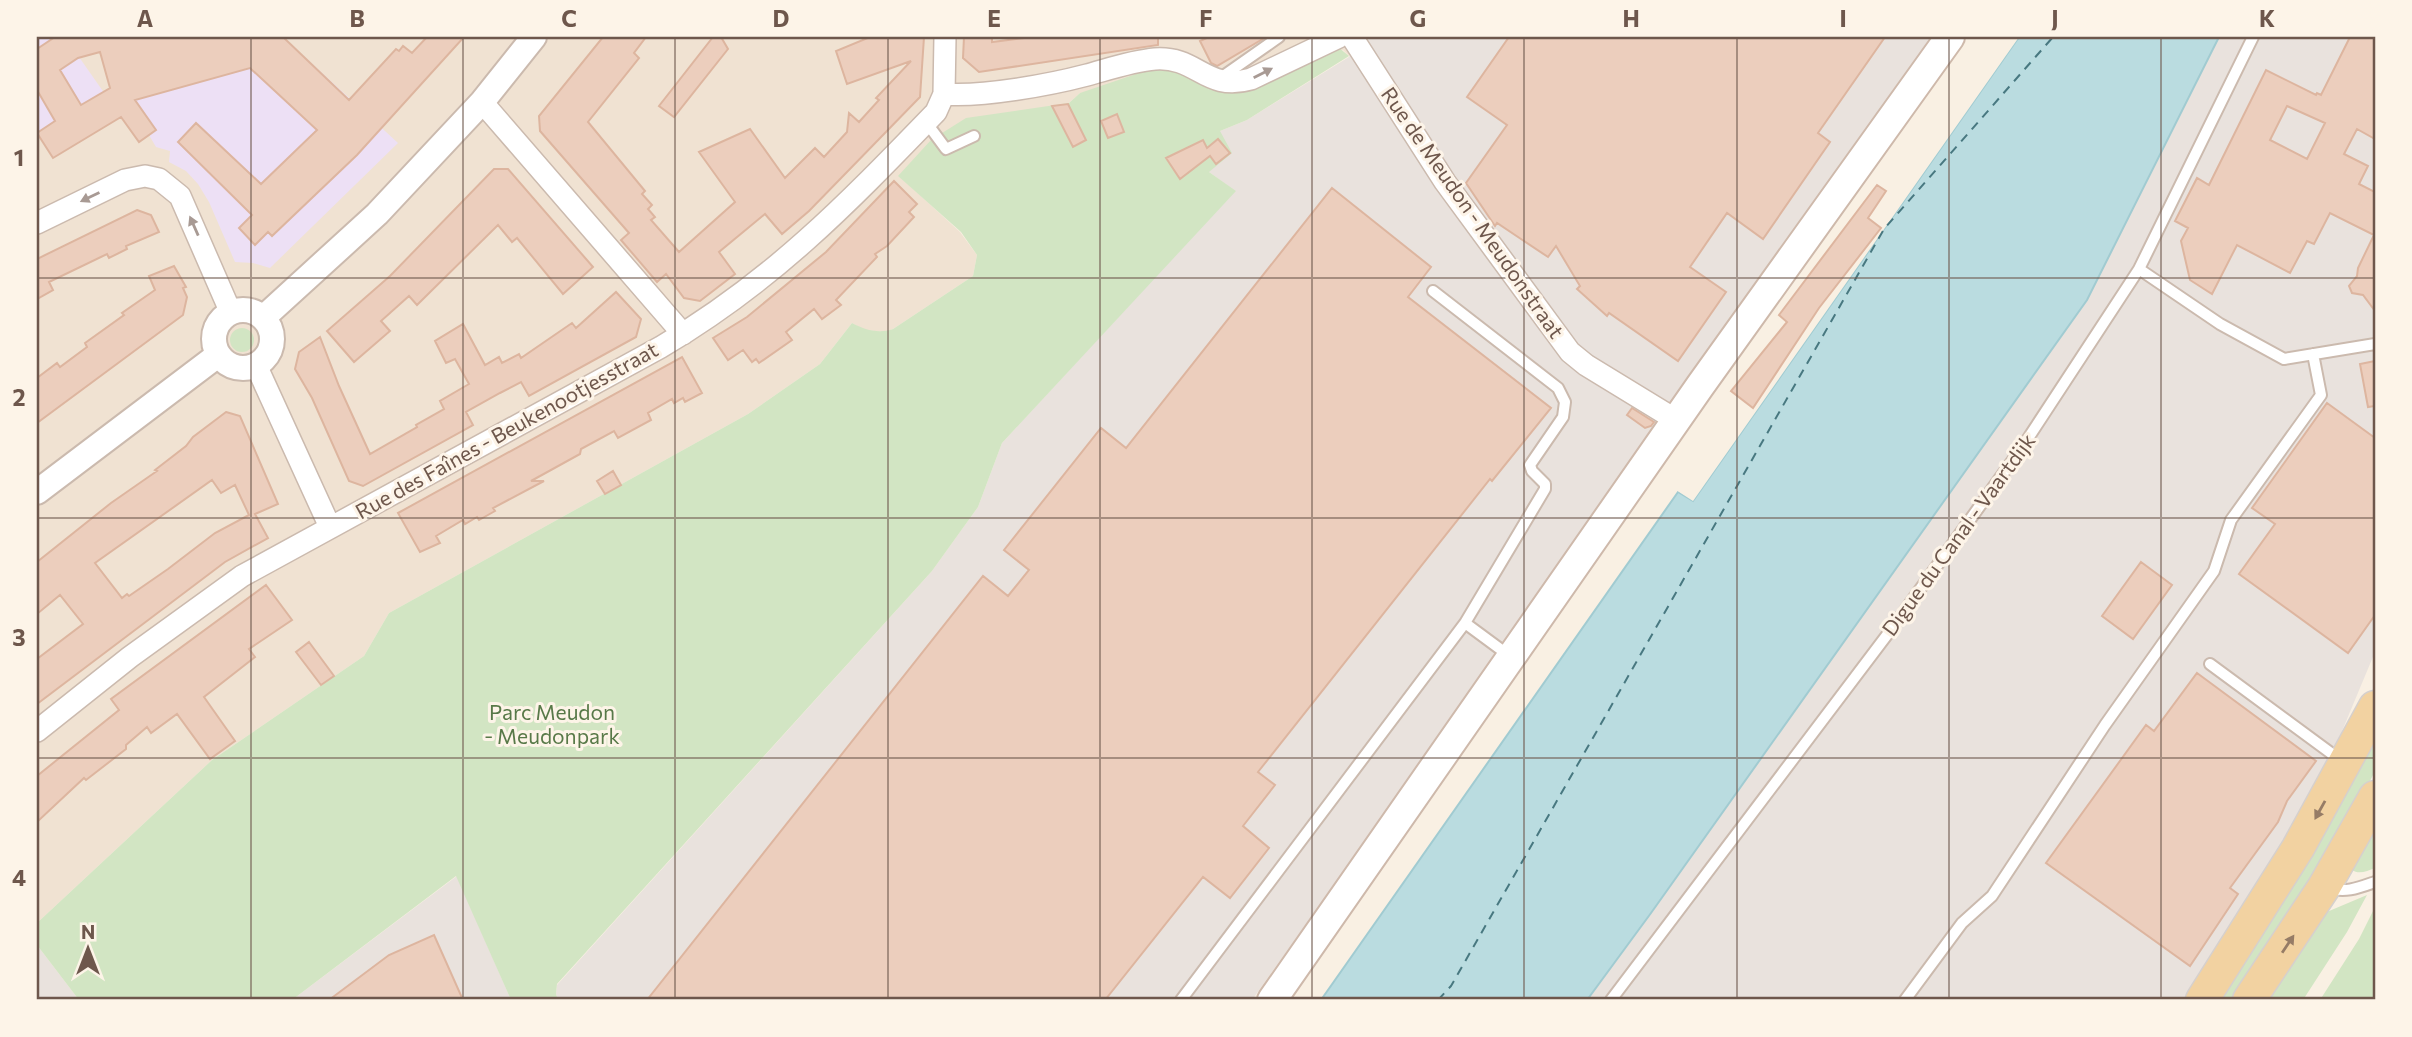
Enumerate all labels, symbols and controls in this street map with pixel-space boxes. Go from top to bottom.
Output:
text: A [137,4,154,32]
text: B [349,4,365,32]
text: C [561,4,577,32]
text: D [773,4,790,32]
text: E [987,4,1001,32]
text: F [1199,4,1213,32]
text: G [1410,4,1426,32]
text: H [1622,4,1640,32]
text: I [1839,4,1847,32]
text: J [2051,4,2059,32]
text: K [2259,4,2275,32]
one-way arrow [1253,67,1273,78]
street label: Rue de Meudon - Meudonstraat [1377,82,1570,343]
text: 1 [14,143,24,171]
one-way arrow [80,191,100,203]
one-way arrow [188,216,199,236]
street label: Rue des Faînes - Beukenootjesstraat [351,336,662,524]
text: 2 [12,383,26,411]
street label: Digue du Canal - Vaartdijk [1876,428,2040,640]
text: 3 [12,623,26,651]
park label: Parc Meudon - Meudonpark [484,699,620,748]
one-way arrow [2314,800,2326,819]
text: 4 [12,863,26,891]
north arrow [52,914,122,984]
text: N [81,920,95,943]
one-way arrow [2281,935,2295,953]

